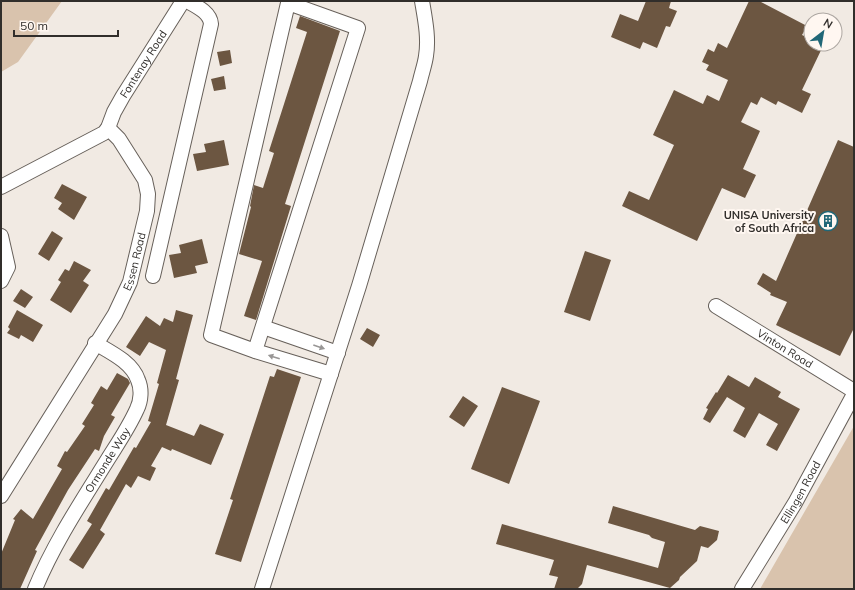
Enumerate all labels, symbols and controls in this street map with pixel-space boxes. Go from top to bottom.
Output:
scale bar [14,12,118,38]
north arrow [803,12,843,52]
text: N [821,15,835,32]
text: 50 m [20,18,48,33]
street label: Fontenay Road [117,28,170,100]
place label: UNISA University of South Africa [724,208,814,235]
building icon: UNISA University of South Africa [817,210,839,232]
street label: Essen Road [120,231,149,293]
street label: Vinton Road [754,326,816,371]
one-way arrow [313,344,325,350]
one-way arrow [268,354,280,360]
street label: Ormonde Way [82,425,133,495]
street label: Ellingen Road [777,458,823,526]

